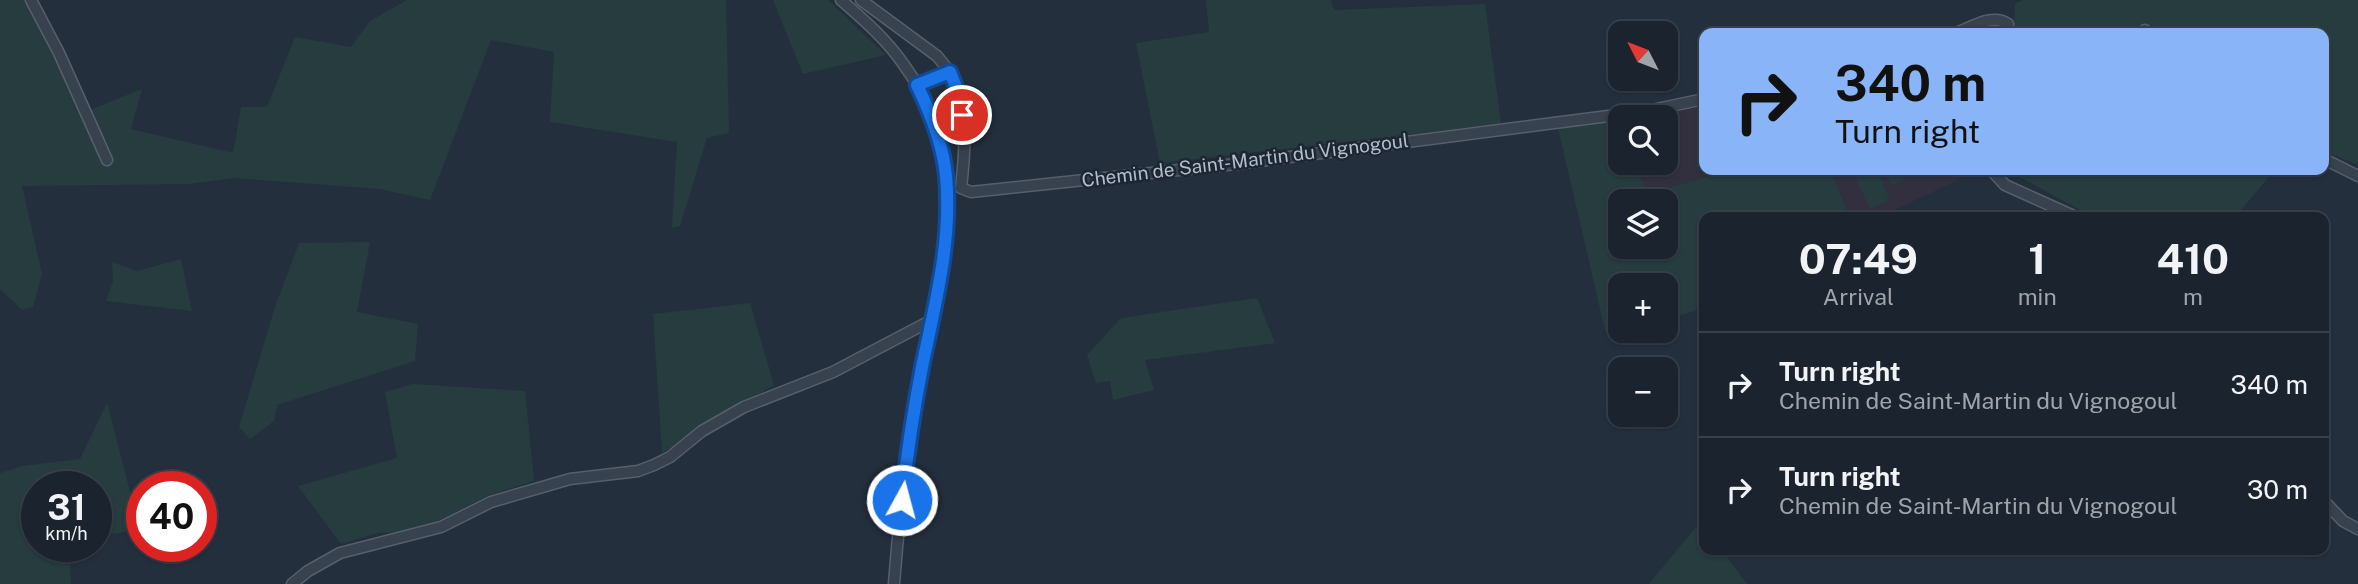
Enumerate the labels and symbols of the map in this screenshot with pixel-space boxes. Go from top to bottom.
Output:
north arrow [1608,21,1678,91]
pin [932,85,992,145]
street label: Chemin de Saint-Martin du Vignogoul [1080,129,1410,191]
position arrow [865,463,939,537]
speed limit sign: 40 [126,471,217,562]

